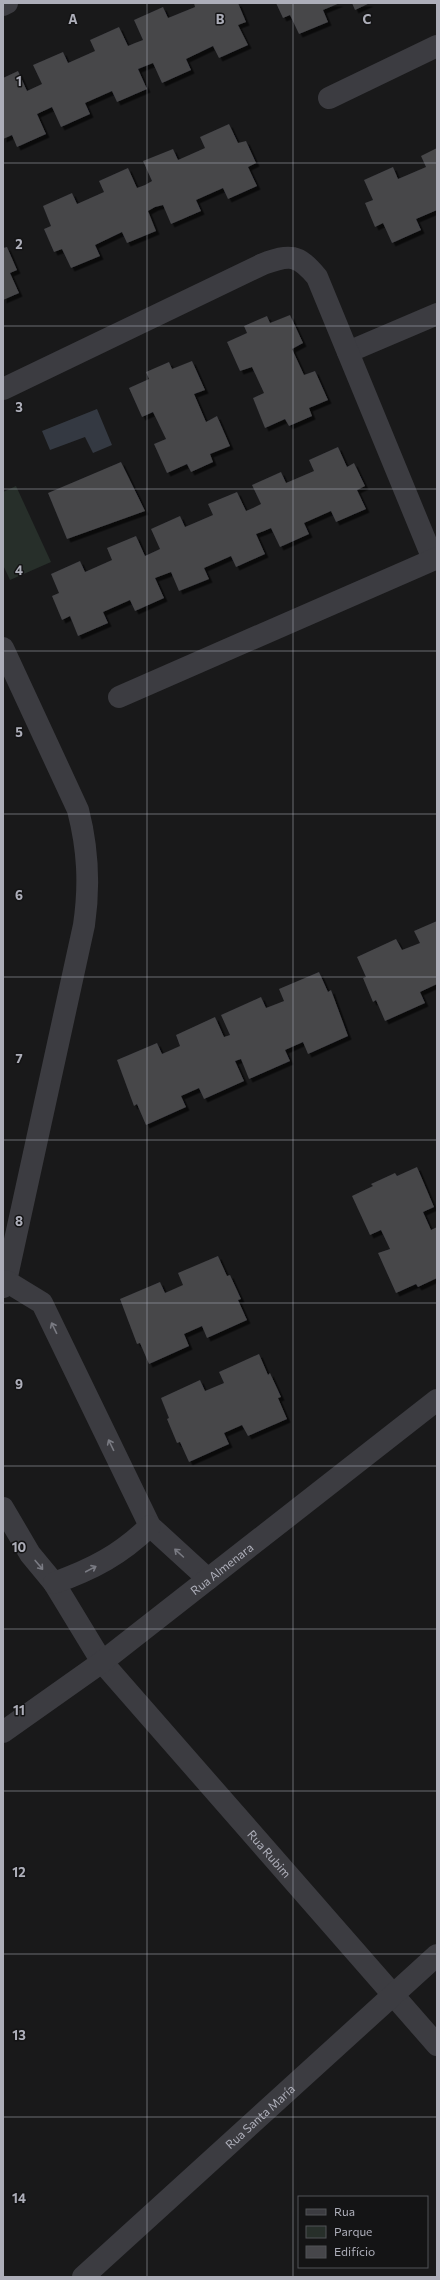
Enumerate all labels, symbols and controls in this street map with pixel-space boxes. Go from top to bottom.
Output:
text: A [68,11,78,27]
text: B [216,11,225,27]
text: C [363,11,372,27]
text: 1 [16,73,22,89]
text: 2 [15,236,23,252]
text: 3 [15,399,23,415]
text: 4 [15,562,23,578]
text: 5 [15,724,23,740]
text: 6 [15,887,23,903]
text: 7 [15,1050,23,1066]
text: 8 [15,1213,23,1229]
one-way arrow [50,1322,57,1334]
text: 9 [15,1376,23,1392]
one-way arrow [107,1439,114,1451]
text: 10 [12,1539,27,1555]
street label: Rua Almenara [187,1540,256,1597]
one-way arrow [174,1548,184,1558]
one-way arrow [34,1559,43,1570]
one-way arrow [84,1565,96,1573]
text: 11 [13,1702,25,1718]
street label: Rua Rubim [245,1827,294,1880]
text: 12 [12,1864,26,1880]
text: 13 [12,2027,26,2043]
street label: Rua Santa María [222,2081,297,2151]
text: 14 [12,2190,26,2206]
legend [298,2196,428,2268]
text: Rua [334,2204,355,2218]
text: Parque [334,2224,372,2238]
text: Edifício [334,2244,375,2258]

